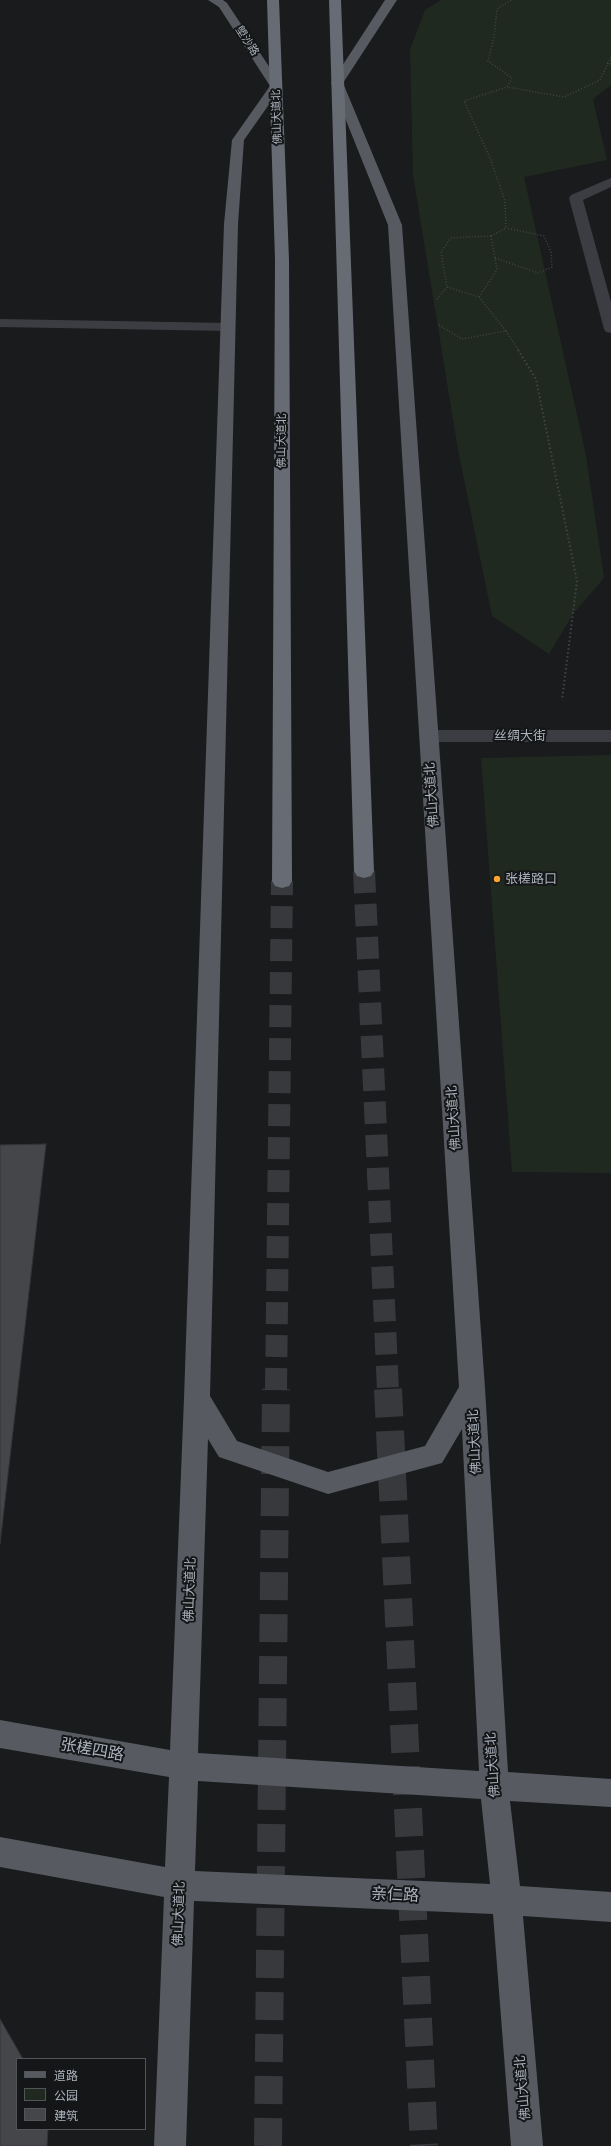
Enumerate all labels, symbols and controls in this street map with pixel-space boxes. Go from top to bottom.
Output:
street label: 塱沙路 [232,24,262,58]
street label: 佛山大道北 [269,89,285,145]
street label: 佛山大道北 [275,414,289,468]
street label: 丝绸大街 [494,728,546,744]
street label: 佛山大道北 [422,762,442,828]
place label: 张槎路口 [505,871,557,887]
marker: 张槎路口 [492,874,502,884]
street label: 佛山大道北 [444,1085,464,1151]
street label: 佛山大道北 [466,1409,484,1475]
street label: 佛山大道北 [181,1557,199,1623]
street label: 佛山大道北 [483,1732,503,1798]
street label: 张槎四路 [59,1735,125,1765]
street label: 佛山大道北 [170,1881,188,1947]
street label: 亲仁路 [371,1884,419,1906]
street label: 佛山大道北 [512,2055,534,2121]
legend [16,2058,146,2130]
text: 道路 [54,2069,78,2083]
text: 公园 [54,2089,78,2103]
text: 建筑 [54,2109,78,2123]

